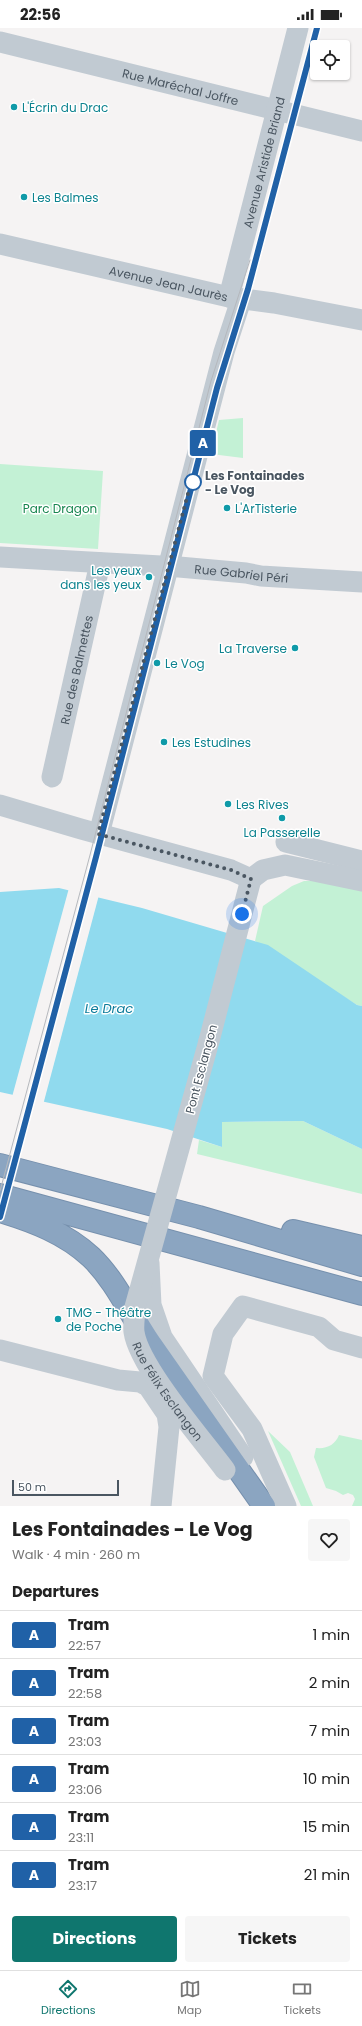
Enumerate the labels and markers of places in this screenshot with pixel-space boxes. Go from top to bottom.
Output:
place label: L'Écrin du Drac [22,99,108,116]
marker: L'Écrin du Drac [9,102,19,112]
place label: Les Balmes [32,189,99,206]
marker: Les Balmes [19,192,29,202]
place label: Les Fontainades - Le Vog [205,467,305,498]
marker: Les Fontainades - Le Vog [184,473,202,491]
place label: L'ArTisterie [235,500,297,517]
marker: L'ArTisterie [222,503,232,513]
place label: Les yeux dans les yeux [60,562,141,593]
marker: Les yeux dans les yeux [144,572,154,582]
place label: La Traverse [219,640,287,657]
marker: La Traverse [290,643,300,653]
place label: Le Vog [165,655,205,672]
marker: Le Vog [152,658,162,668]
place label: Les Estudines [172,734,251,751]
marker: Les Estudines [159,737,169,747]
place label: Les Rives [236,796,289,813]
marker: Les Rives [223,799,233,809]
marker: La Passerelle [277,813,287,823]
place label: La Passerelle [244,824,320,841]
place label: TMG - Théâtre de Poche [66,1304,151,1335]
marker: TMG - Théâtre de Poche [53,1314,63,1324]

